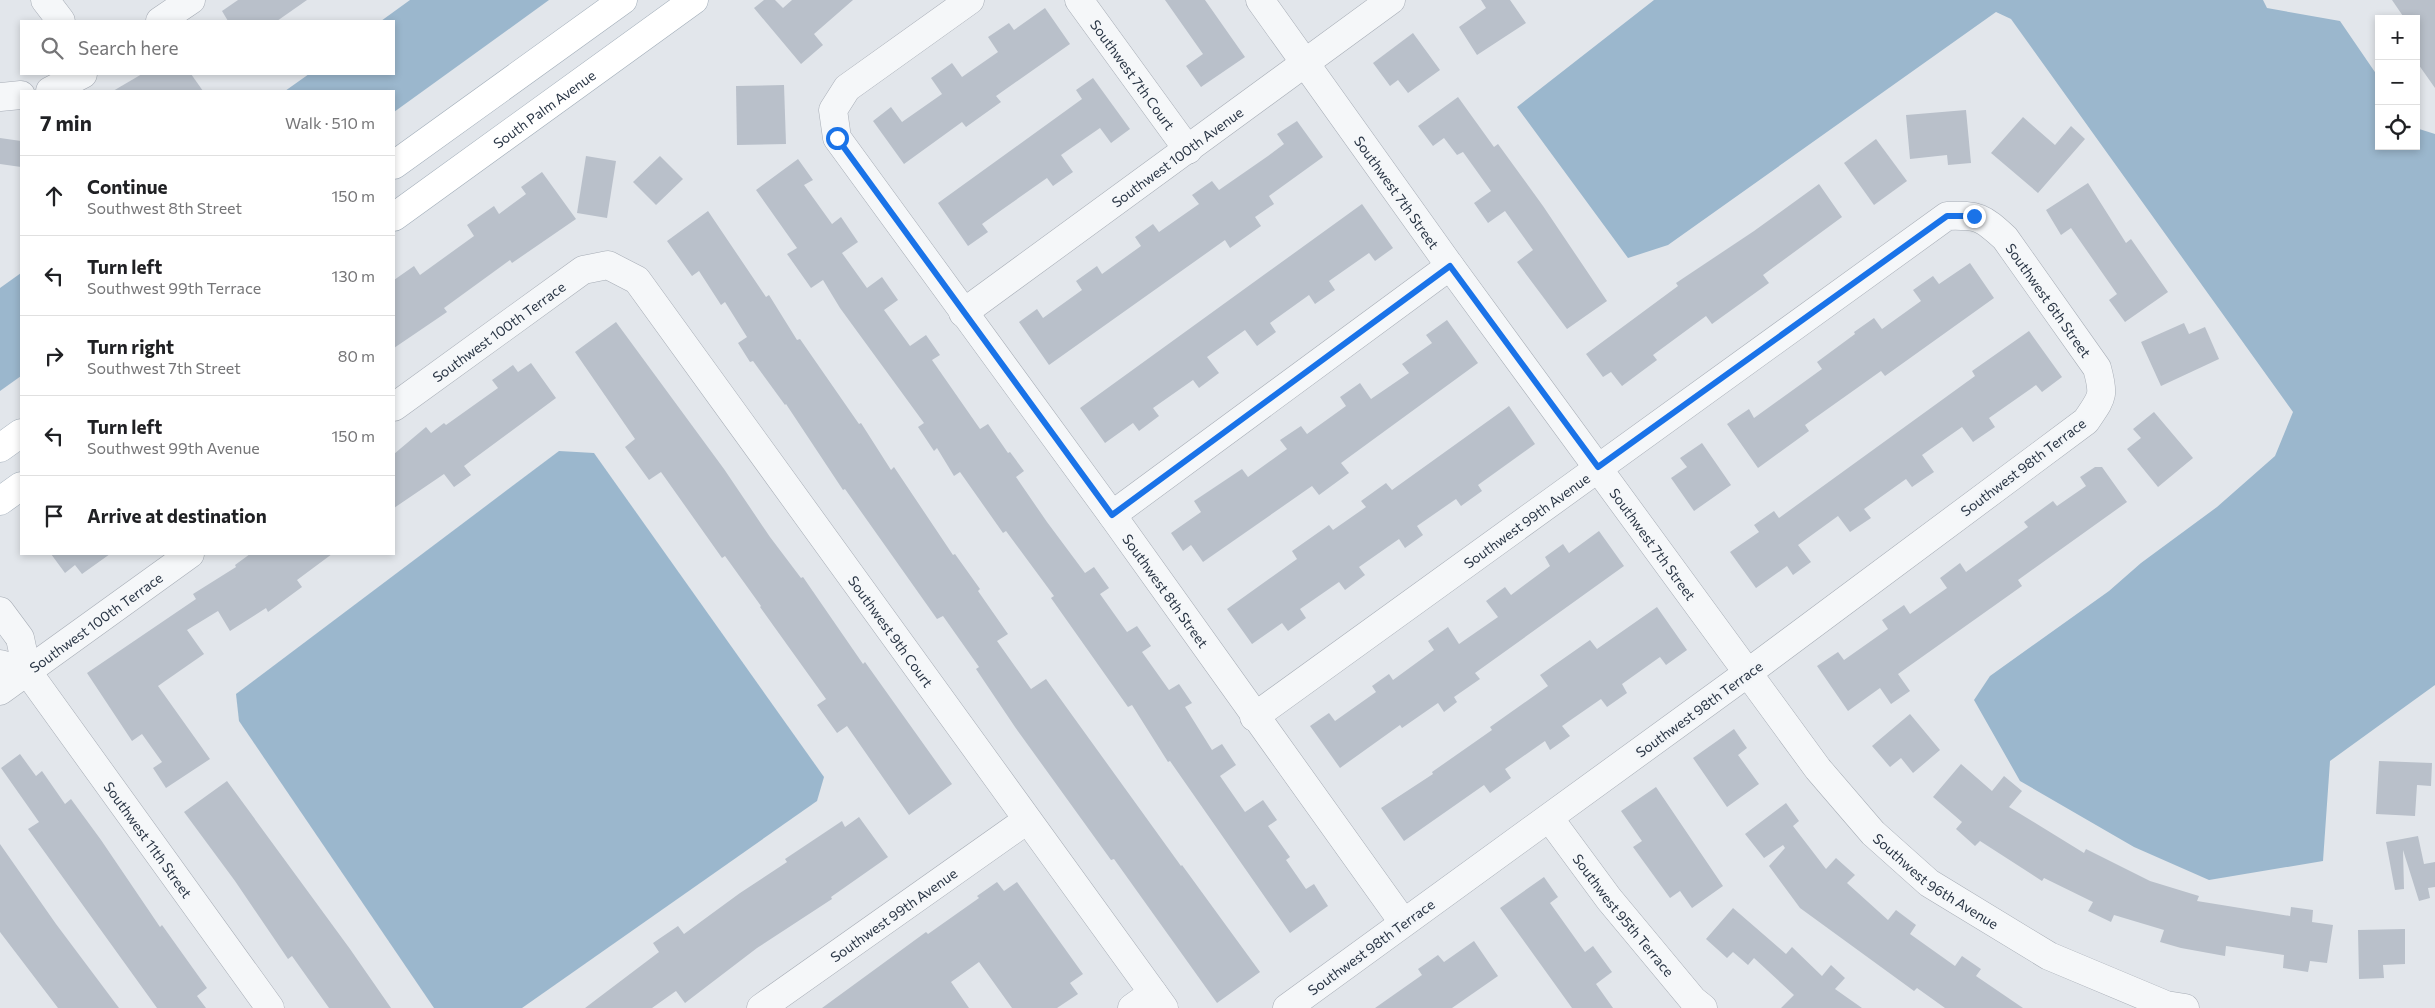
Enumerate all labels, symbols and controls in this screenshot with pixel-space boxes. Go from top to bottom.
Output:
map controls [2375,15,2420,150]
button: + [2375,15,2420,60]
street label: Southwest 7th Court [1087,16,1179,133]
search box [20,20,395,75]
icon: search [38,34,66,62]
text: Search here [78,36,178,59]
button: − [2375,60,2420,105]
street label: South Palm Avenue [489,66,598,151]
street label: Southwest 100th Avenue [1108,103,1246,210]
button: locate [2375,105,2420,150]
text: 7 min [40,110,92,135]
text: Walk · 510 m [285,113,375,132]
route start [826,127,849,150]
street label: Southwest 7th Street [1351,132,1443,252]
text: Continue [87,175,167,198]
icon: ahead [40,182,68,210]
text: 150 m [332,186,375,205]
text: Southwest 8th Street [87,198,242,217]
route end [1963,205,1986,228]
street label: Southwest 6th Street [2003,240,2095,361]
text: Turn left [87,255,162,278]
icon: left [40,262,68,290]
text: 130 m [332,266,375,285]
street label: Southwest 100th Terrace [429,277,568,385]
text: Southwest 99th Terrace [87,278,261,297]
text: Turn right [87,335,174,358]
icon: right [40,342,68,370]
text: 80 m [338,346,375,365]
text: Southwest 7th Street [87,358,241,377]
street label: Southwest 98th Terrace [1957,414,2089,520]
text: Turn left [87,415,162,438]
icon: left [40,422,68,450]
text: 150 m [332,426,375,445]
text: Southwest 99th Avenue [87,438,260,457]
street label: Southwest 99th Avenue [1460,469,1593,571]
street label: Southwest 7th Street [1607,484,1700,603]
icon: arrive [40,502,68,530]
text: Arrive at destination [87,504,267,527]
street label: Southwest 8th Street [1120,530,1212,651]
street label: Southwest 100th Terrace [26,568,166,676]
street label: Southwest 9th Court [845,572,937,690]
street label: Southwest 98th Terrace [1632,657,1766,761]
street label: Southwest 11th Street [101,778,196,901]
street label: Southwest 96th Avenue [1870,829,2002,932]
street label: Southwest 95th Terrace [1570,850,1678,980]
street label: Southwest 99th Avenue [827,864,960,965]
street label: Southwest 98th Terrace [1304,895,1438,999]

